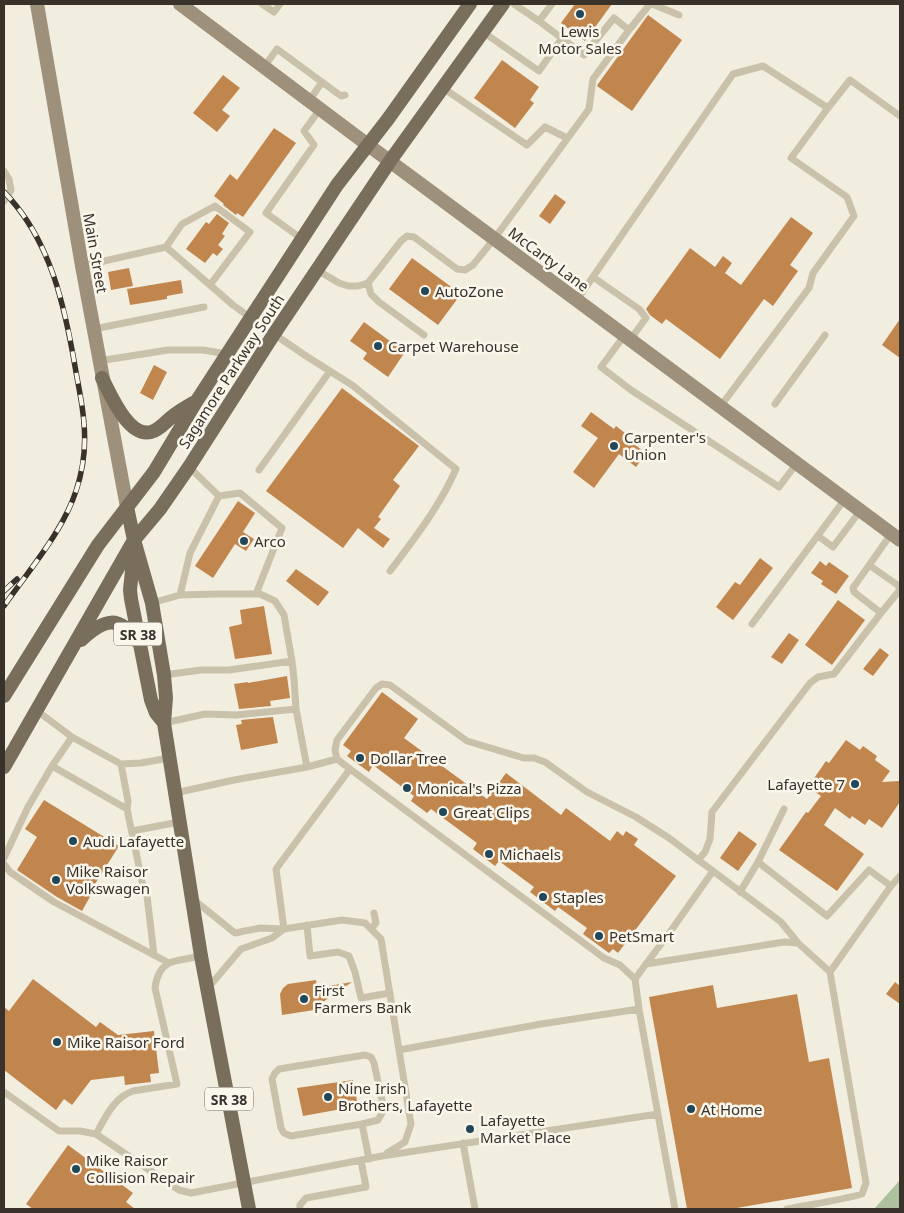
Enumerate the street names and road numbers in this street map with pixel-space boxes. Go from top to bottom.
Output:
street label: Main Street [79,211,113,295]
street label: McCarty Lane [505,222,593,296]
street label: Sagamore Parkway South [173,290,289,452]
road number: SR 38 [114,622,162,646]
road number: SR 38 [205,1088,253,1110]

